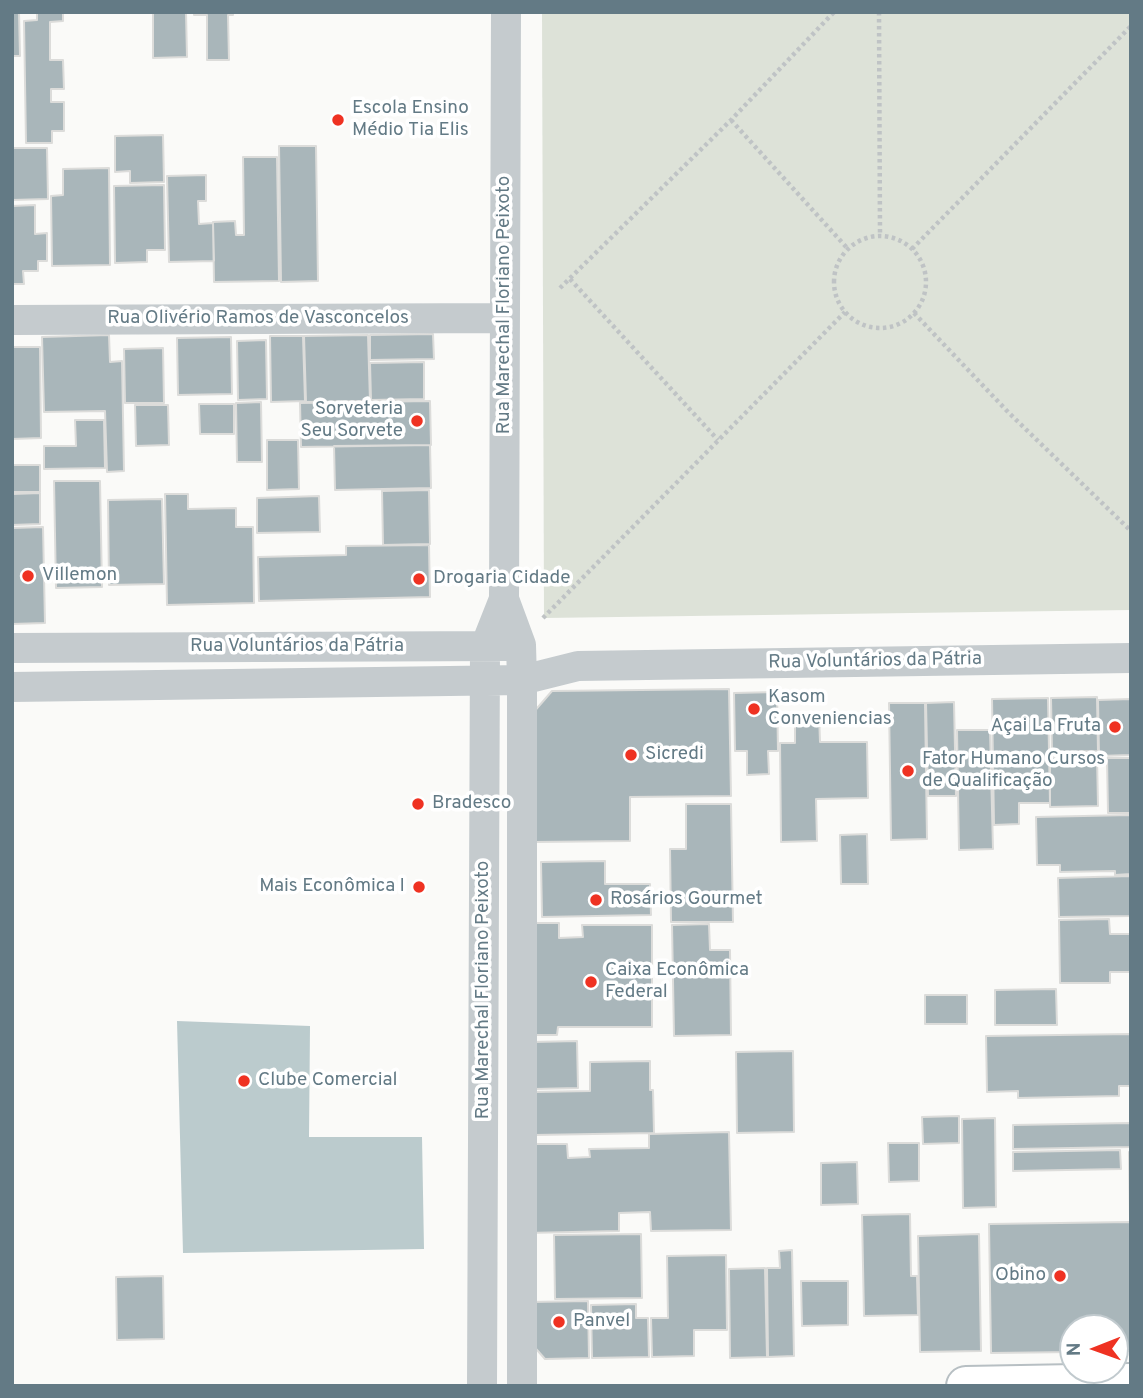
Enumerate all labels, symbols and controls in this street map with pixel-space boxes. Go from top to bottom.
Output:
place label: Escola Ensino Médio Tia Elis [352,98,469,142]
marker: Escola Ensino Médio Tia Elis [330,112,346,128]
street label: Rua Marechal Floriano Peixoto [494,176,516,434]
street label: Rua Olivério Ramos de Vasconcelos [107,308,409,330]
place label: Sorveteria Seu Sorvete [301,399,403,443]
marker: Sorveteria Seu Sorvete [409,413,425,429]
place label: Villemon [42,565,117,587]
marker: Villemon [20,568,36,584]
place label: Drogaria Cidade [433,568,570,590]
marker: Drogaria Cidade [411,571,427,587]
street label: Rua Voluntários da Pátria [190,636,404,658]
street label: Rua Voluntários da Pátria [768,649,982,675]
place label: Kasom Conveniencias [768,687,892,731]
marker: Kasom Conveniencias [746,701,762,717]
place label: Açai La Fruta [990,716,1101,738]
marker: Açai La Fruta [1107,719,1123,735]
place label: Sicredi [645,744,704,766]
marker: Sicredi [623,747,639,763]
place label: Fator Humano Cursos de Qualificação [922,749,1105,793]
marker: Fator Humano Cursos de Qualificação [900,763,916,779]
place label: Bradesco [432,793,511,815]
marker: Bradesco [410,796,426,812]
street label: Rua Marechal Floriano Peixoto [473,861,495,1119]
place label: Mais Econômica I [259,876,405,898]
marker: Mais Econômica I [411,879,427,895]
place label: Rosários Gourmet [610,889,763,911]
marker: Rosários Gourmet [588,892,604,908]
place label: Caixa Econômica Federal [605,960,749,1004]
marker: Caixa Econômica Federal [583,974,599,990]
place label: Clube Comercial [258,1070,398,1092]
marker: Clube Comercial [236,1073,252,1089]
place label: Obino [995,1265,1046,1287]
marker: Obino [1052,1268,1068,1284]
place label: Panvel [573,1311,630,1333]
marker: Panvel [551,1314,567,1330]
north arrow [1059,1314,1129,1384]
text: N [1063,1342,1087,1356]

